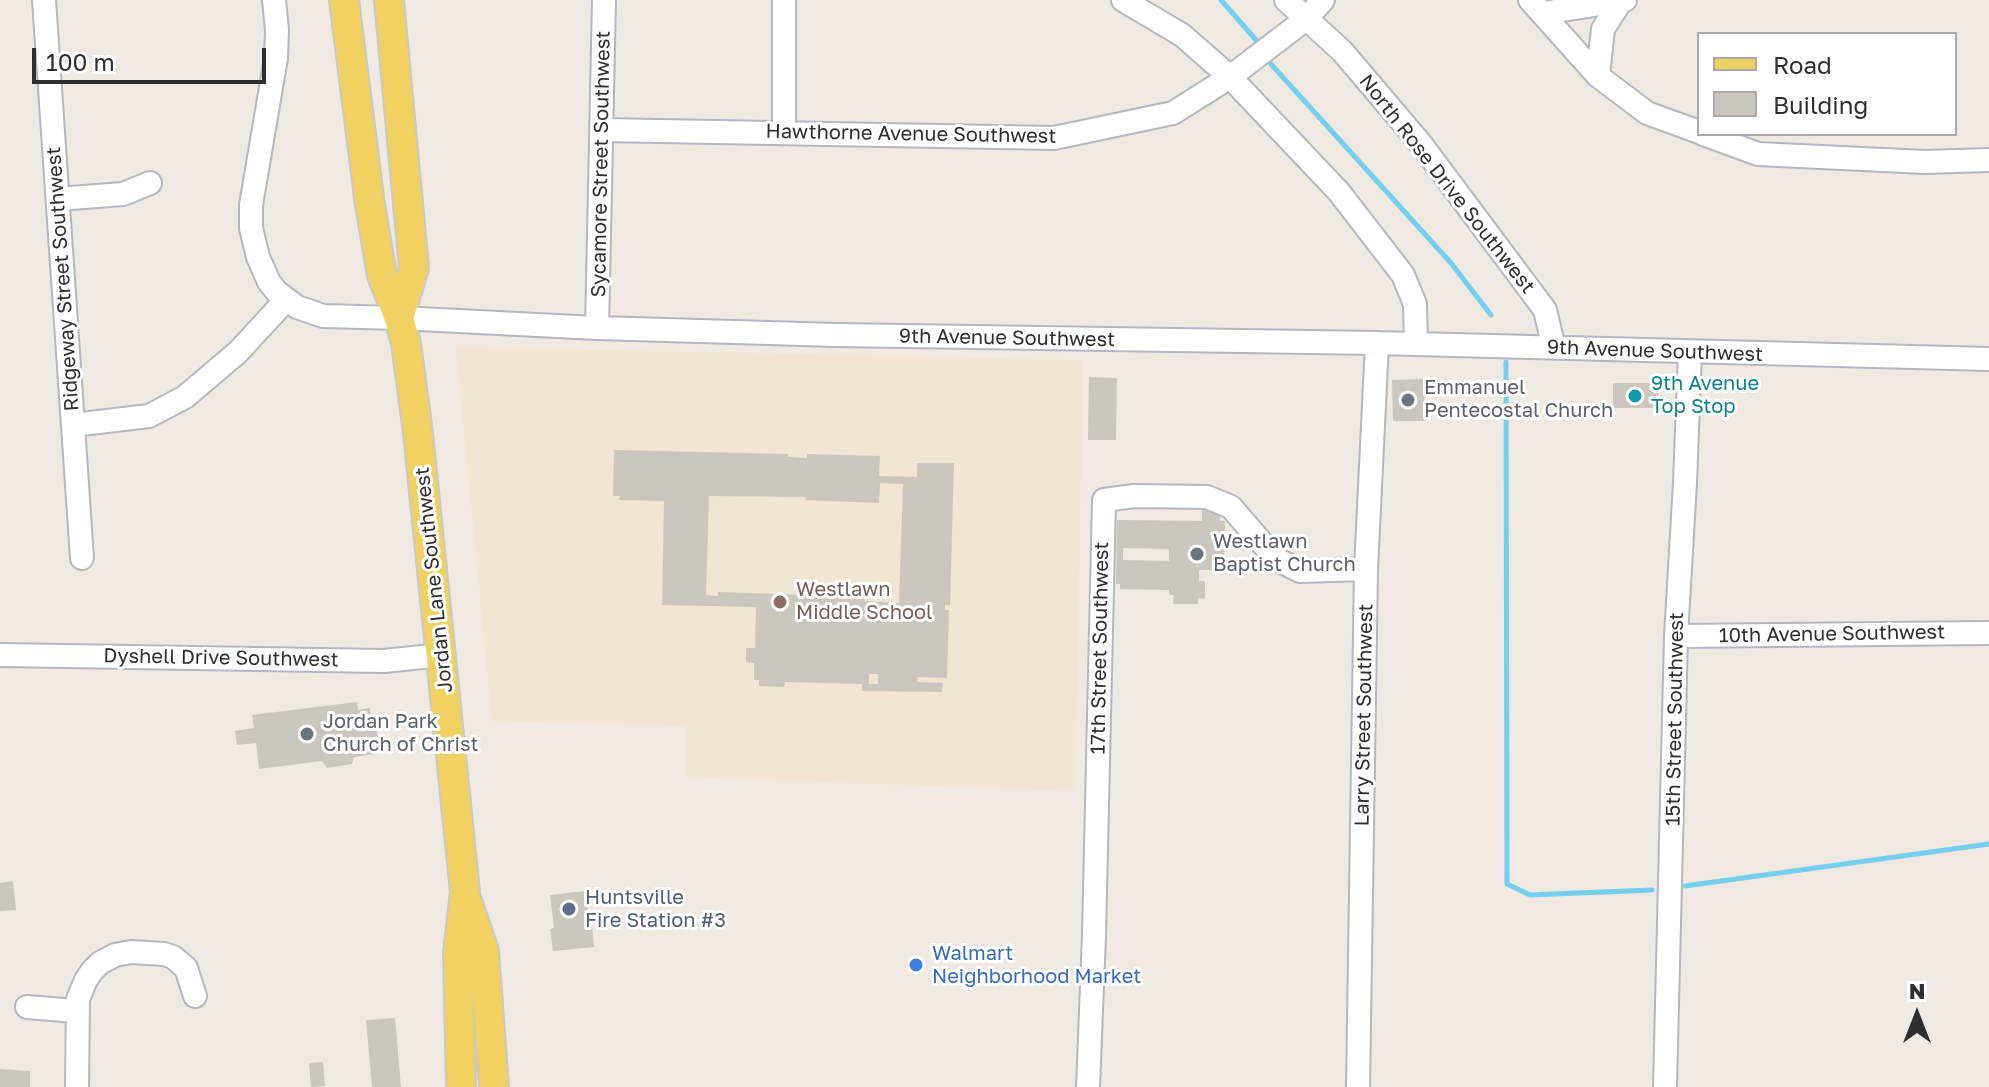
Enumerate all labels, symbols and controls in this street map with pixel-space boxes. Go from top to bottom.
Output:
street label: Sycamore Street Southwest [587,30,615,298]
scale bar [36,32,270,82]
legend [1697,32,1957,136]
text: 100 m [46,47,115,76]
text: Road [1773,50,1832,79]
street label: North Rose Drive Southwest [1354,70,1540,298]
text: Building [1773,90,1868,119]
street label: Hawthorne Avenue Southwest [765,119,1057,149]
street label: Ridgeway Street Southwest [42,146,84,412]
street label: 9th Avenue Southwest [899,324,1115,352]
street label: 9th Avenue Southwest [1547,335,1763,367]
place label: 9th Avenue Top Stop [1651,372,1759,419]
place label: Emmanuel Pentecostal Church [1424,376,1613,423]
marker: 9th Avenue Top Stop [1626,387,1644,405]
marker: Emmanuel Pentecostal Church [1399,391,1417,409]
street label: Jordan Lane Southwest [410,466,458,694]
place label: Westlawn Baptist Church [1213,530,1356,577]
street label: 17th Street Southwest [1086,541,1114,755]
marker: Westlawn Baptist Church [1188,545,1206,563]
place label: Westlawn Middle School [796,578,932,625]
marker: Westlawn Middle School [771,593,789,611]
street label: Larry Street Southwest [1350,603,1378,827]
street label: 15th Street Southwest [1661,612,1689,826]
street label: 10th Avenue Southwest [1719,620,1945,648]
street label: Dyshell Drive Southwest [103,644,339,672]
place label: Jordan Park Church of Christ [323,710,479,757]
marker: Jordan Park Church of Christ [298,725,316,743]
place label: Huntsville Fire Station #3 [585,886,726,933]
marker: Huntsville Fire Station #3 [560,900,578,918]
place label: Walmart Neighborhood Market [932,942,1141,989]
marker: Walmart Neighborhood Market [907,956,925,974]
north arrow [1877,975,1957,1055]
text: N [1909,977,1925,1004]

